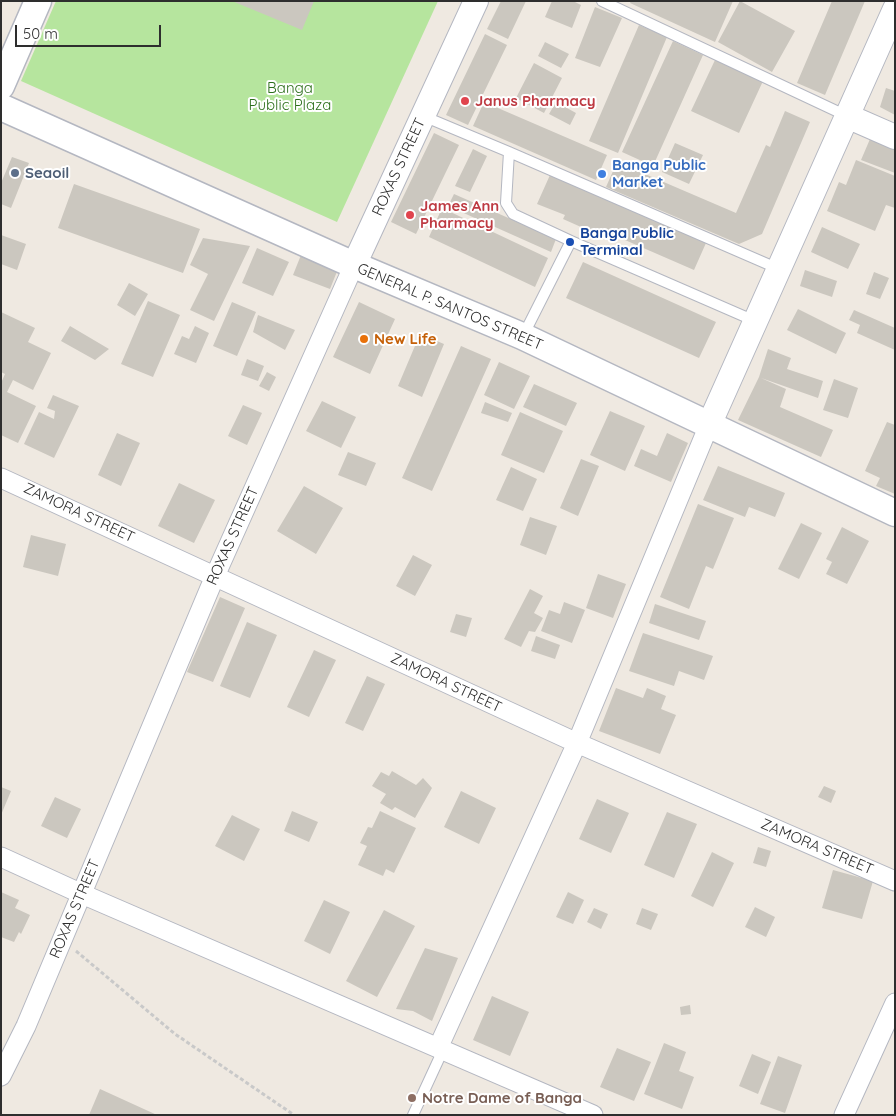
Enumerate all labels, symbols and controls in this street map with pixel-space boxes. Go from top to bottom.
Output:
scale bar [18,15,164,47]
text: 50 m [23,24,58,43]
park label: Banga Public Plaza [249,79,331,114]
place label: Janus Pharmacy [475,92,595,110]
marker: Janus Pharmacy [459,95,471,107]
street label: ROXAS STREET [368,115,430,219]
place label: Banga Public Market [612,156,706,191]
place label: Seaoil [25,164,69,182]
marker: Seaoil [9,167,21,179]
marker: Banga Public Market [596,168,608,180]
place label: James Ann Pharmacy [420,197,499,232]
marker: James Ann Pharmacy [404,209,416,221]
place label: Banga Public Terminal [580,224,674,259]
marker: Banga Public Terminal [564,236,576,248]
street label: GENERAL P. SANTOS STREET [354,260,546,354]
place label: New Life [374,330,437,348]
marker: New Life [358,333,370,345]
street label: ZAMORA STREET [20,479,138,547]
street label: ROXAS STREET [203,484,263,588]
street label: ZAMORA STREET [387,649,505,717]
street label: ZAMORA STREET [758,815,876,879]
street label: ROXAS STREET [46,857,104,961]
place label: Notre Dame of Banga [422,1089,582,1107]
marker: Notre Dame of Banga [406,1092,418,1104]

